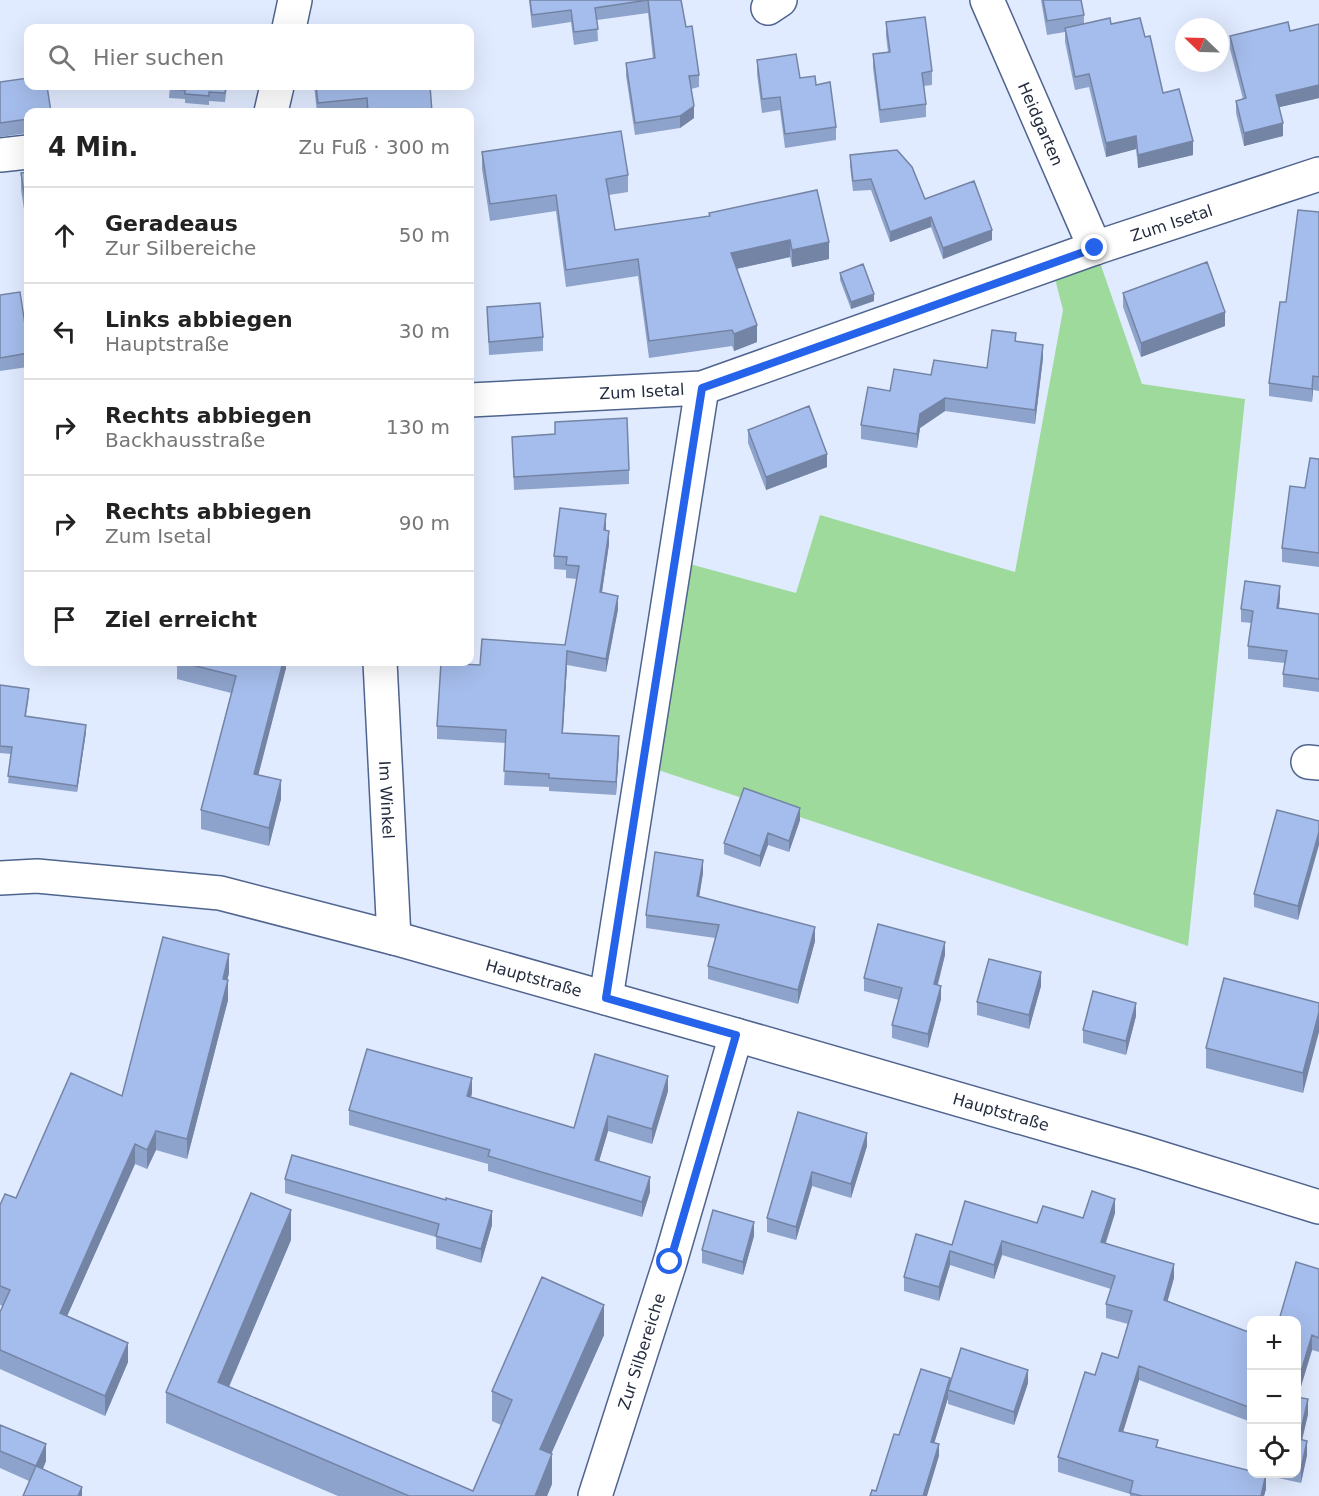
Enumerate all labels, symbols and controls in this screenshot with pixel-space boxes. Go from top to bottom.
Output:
north arrow [1175,18,1229,72]
search box [24,24,474,90]
icon: search [45,41,78,74]
text: Hier suchen [93,45,224,70]
street label: Heidgarten [1014,79,1067,169]
text: 4 Min. [48,132,138,162]
text: Zu Fuß · 300 m [298,135,450,159]
street label: Zum Isetal [1128,201,1215,246]
text: Geradeaus [105,211,238,236]
icon: ahead [48,219,81,252]
text: 50 m [399,223,450,247]
route end [1081,234,1107,260]
text: Zur Silbereiche [105,236,256,260]
text: Links abbiegen [105,307,293,332]
icon: left [48,315,81,348]
text: 30 m [399,319,450,343]
text: Hauptstraße [105,332,229,356]
street label: Zum Isetal [599,380,685,403]
text: Rechts abbiegen [105,403,312,428]
icon: right [48,411,81,444]
text: 130 m [386,415,450,439]
text: Backhausstraße [105,428,265,452]
text: Rechts abbiegen [105,499,312,524]
icon: right [48,507,81,540]
text: 90 m [399,511,450,535]
text: Zum Isetal [105,524,212,548]
icon: arrive [48,603,81,636]
text: Ziel erreicht [105,607,257,632]
street label: Im Winkel [375,760,398,840]
street label: Hauptstraße [483,955,584,1001]
street label: Hauptstraße [951,1089,1051,1135]
route start [656,1248,682,1274]
street label: Zur Silbereiche [614,1291,669,1412]
map controls [1247,1316,1301,1478]
button: + [1247,1316,1301,1370]
button: − [1247,1370,1301,1424]
button: locate [1247,1424,1301,1478]

